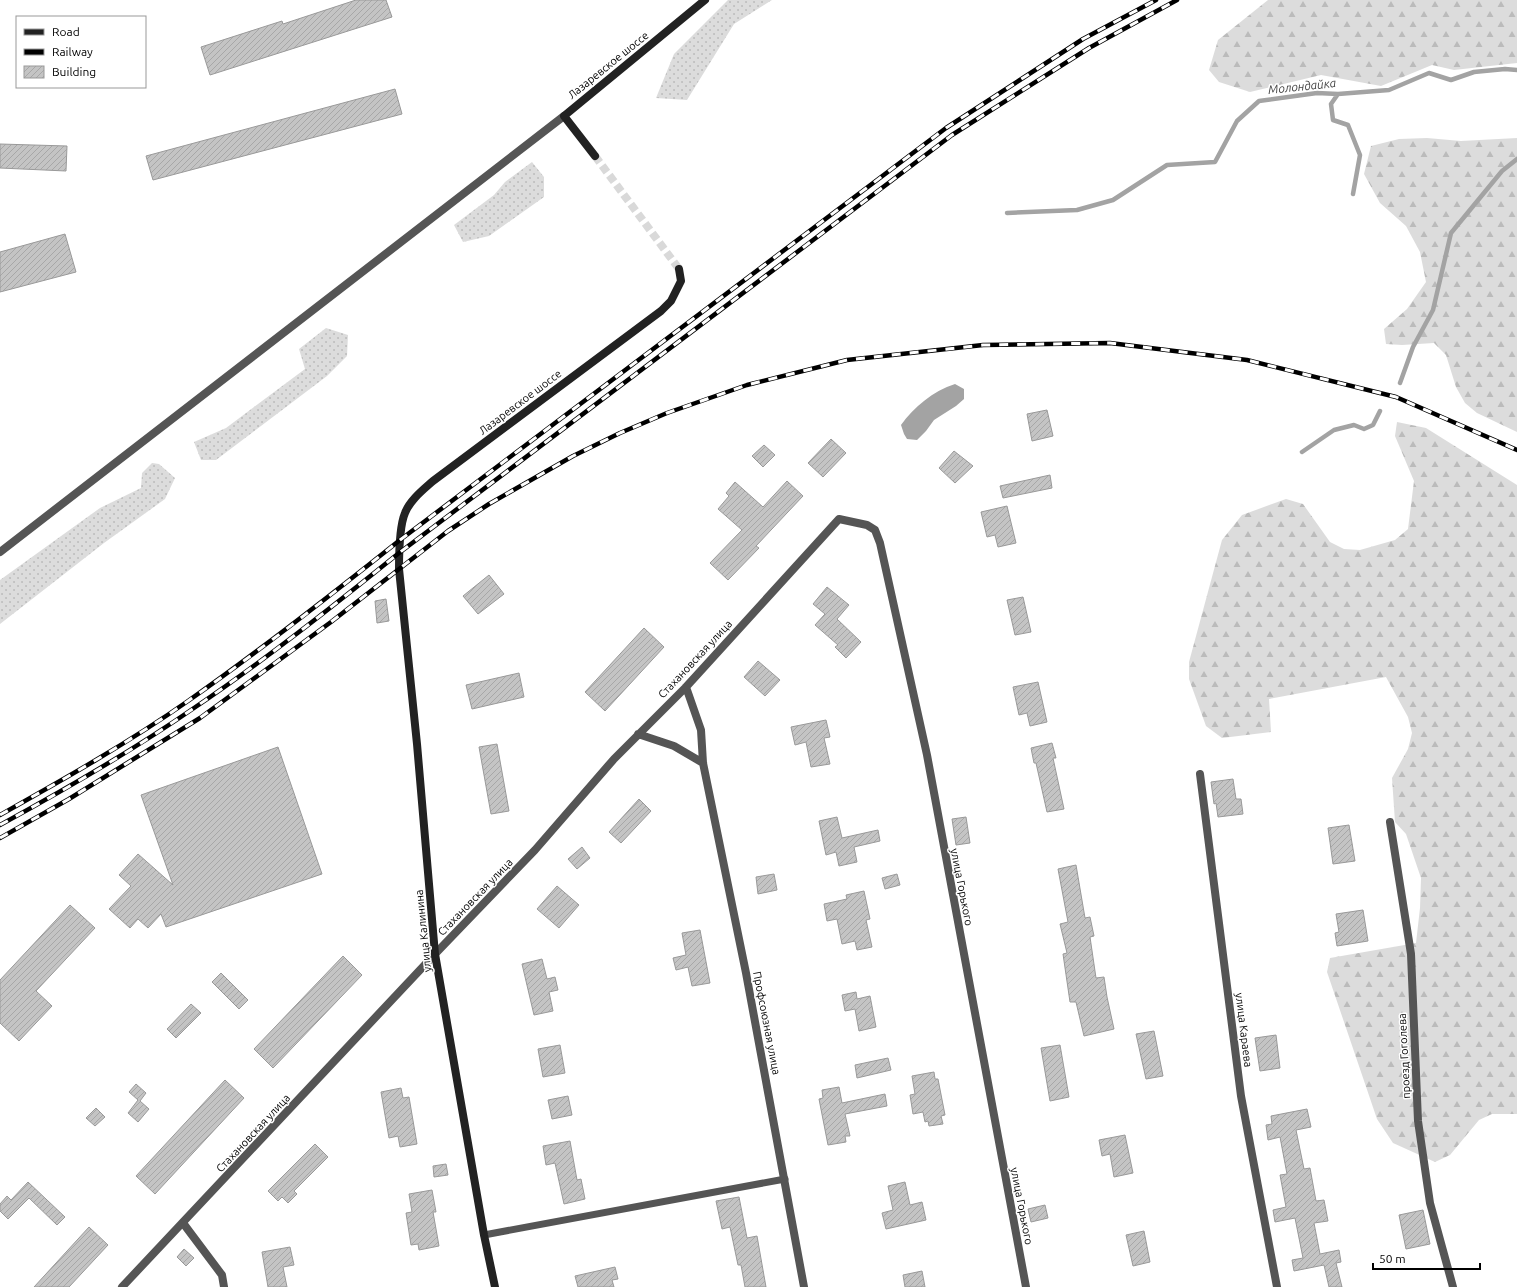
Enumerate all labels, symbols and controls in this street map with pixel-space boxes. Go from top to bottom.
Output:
legend [16,16,146,88]
text: Road [52,25,80,38]
street label: Лазаревское шоссе [565,29,651,101]
text: Railway [52,45,93,58]
text: Building [52,65,96,78]
water label: Молондайка [1267,76,1337,96]
street label: Лазаревское шоссе [476,367,564,437]
street label: Стахановская улица [656,618,734,700]
street label: улица Горького [949,847,975,927]
street label: Стахановская улица [435,856,515,938]
street label: улица Калинина [413,889,433,973]
street label: Профсоюзная улица [751,970,783,1076]
street label: улица Караева [1233,992,1255,1068]
street label: проезд Гоголева [1396,1013,1412,1099]
street label: Стахановская улица [214,1092,292,1174]
street label: улица Горького [1009,1166,1035,1246]
scale bar [1373,1245,1480,1271]
text: 50 m [1379,1252,1406,1265]

